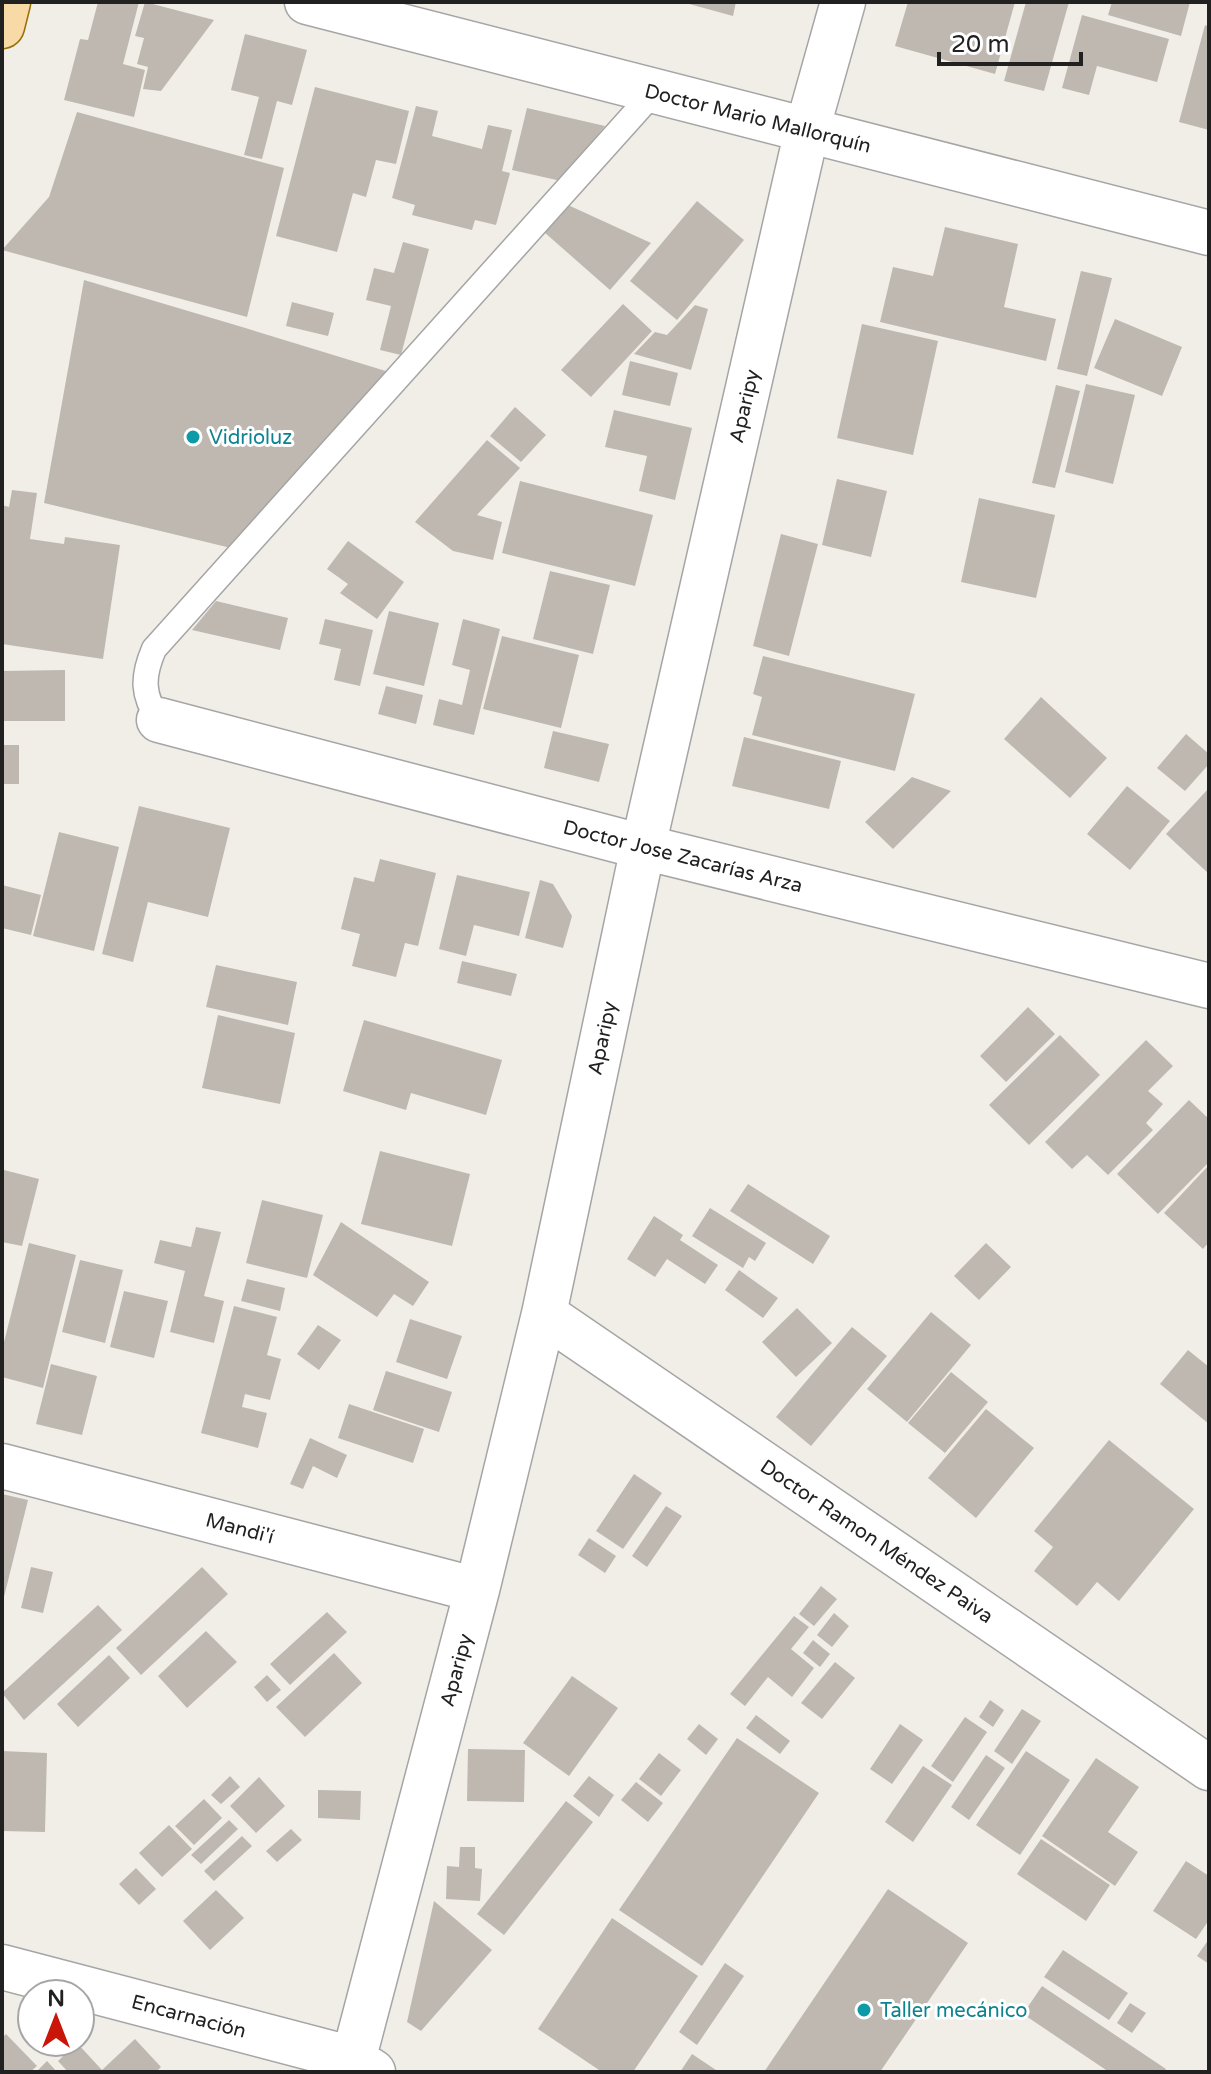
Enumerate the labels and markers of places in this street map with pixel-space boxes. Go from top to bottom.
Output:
place label: Vidrioluz [209,426,292,450]
marker: Vidrioluz [184,428,202,446]
place label: Taller mecánico [880,1999,1027,2023]
marker: Taller mecánico [855,2001,873,2019]

